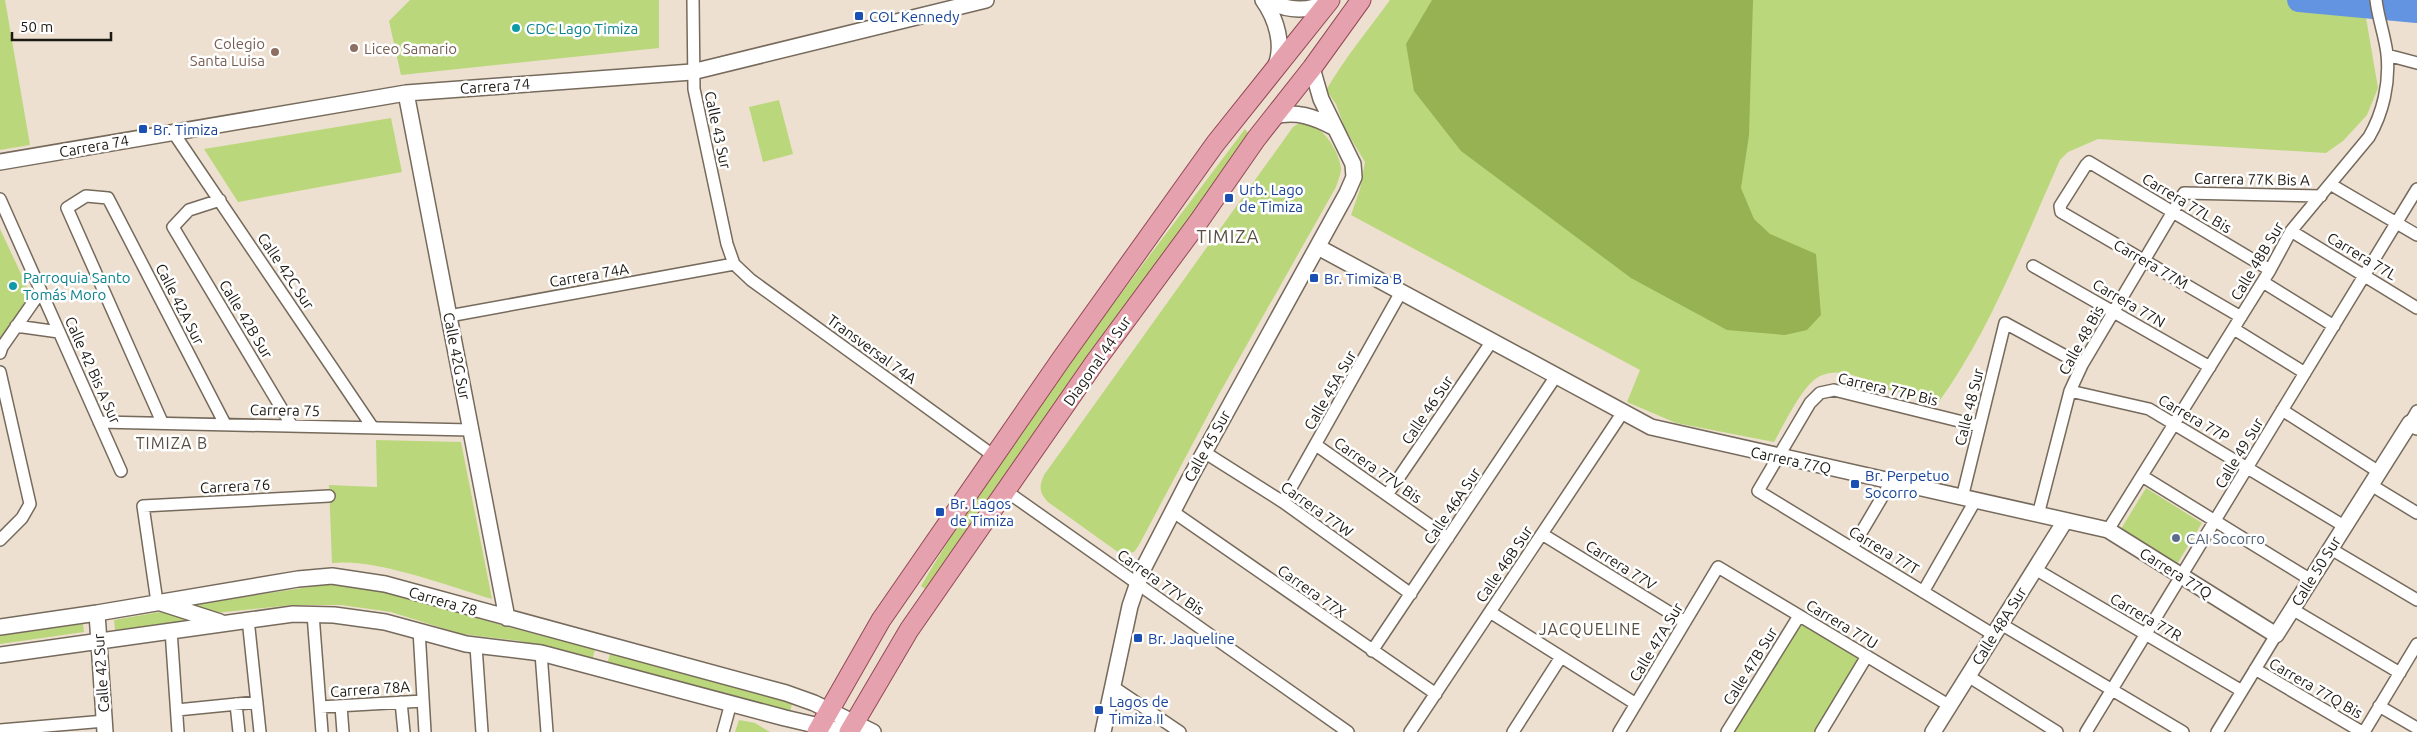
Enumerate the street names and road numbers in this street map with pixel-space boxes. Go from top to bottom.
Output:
street label: Carrera 74 [459,75,531,97]
street label: Calle 43 Sur [701,90,735,171]
street label: Carrera 74 [58,132,130,160]
street label: Carrera 77K Bis A [2194,169,2310,189]
street label: Carrera 77L Bis [2139,170,2235,236]
street label: Calle 48B Sur [2227,218,2287,303]
street label: Carrera 77L [2324,229,2400,284]
street label: Calle 42C Sur [254,230,318,313]
street label: Carrera 77M [2111,236,2191,292]
street label: Carrera 74A [548,260,630,290]
street label: Calle 42A Sur [152,261,208,348]
street label: Carrera 77N [2090,275,2168,331]
street label: Calle 42B Sur [216,277,276,362]
street label: Calle 48 Bis [2055,302,2107,378]
street label: Calle 42G Sur [440,311,474,402]
street label: Transversal 74A [824,311,920,387]
street label: Diagonal 44 Sur [1060,313,1134,409]
street label: Calle 42 Bis A Sur [62,314,124,426]
street label: Calle 45A Sur [1300,347,1360,433]
street label: Calle 48 Sur [1951,366,1987,447]
street label: Carrera 77P Bis [1836,369,1940,409]
street label: Calle 46 Sur [1398,372,1456,447]
street label: Carrera 77P [2155,391,2233,445]
street label: Carrera 75 [250,401,320,419]
street label: Calle 45 Sur [1180,407,1234,485]
street label: Calle 49 Sur [2211,415,2267,491]
street label: Carrera 77V Bis [1331,434,1425,506]
street label: Carrera 77Q [1749,443,1833,477]
street label: Calle 46A Sur [1420,464,1484,548]
street label: Carrera 76 [199,476,271,496]
street label: Carrera 77W [1278,478,1356,540]
street label: Calle 46B Sur [1472,522,1536,605]
street label: Carrera 77T [1846,522,1923,578]
street label: Calle 50 Sur [2288,533,2344,609]
street label: Carrera 77V [1583,537,1660,594]
street label: Carrera 77Q [2137,544,2215,602]
street label: Carrera 77Y Bis [1114,546,1208,618]
street label: Carrera 77X [1275,561,1349,621]
street label: Carrera 78 [407,583,479,619]
street label: Calle 48A Sur [1968,584,2030,668]
street label: Carrera 77R [2107,590,2185,644]
street label: Carrera 77U [1803,596,1881,652]
street label: Calle 47A Sur [1626,599,1686,684]
street label: Calle 47B Sur [1719,624,1781,708]
street label: Calle 42 Sur [90,633,112,713]
street label: Carrera 77Q Bis [2266,654,2366,722]
street label: Carrera 78A [329,678,411,700]

